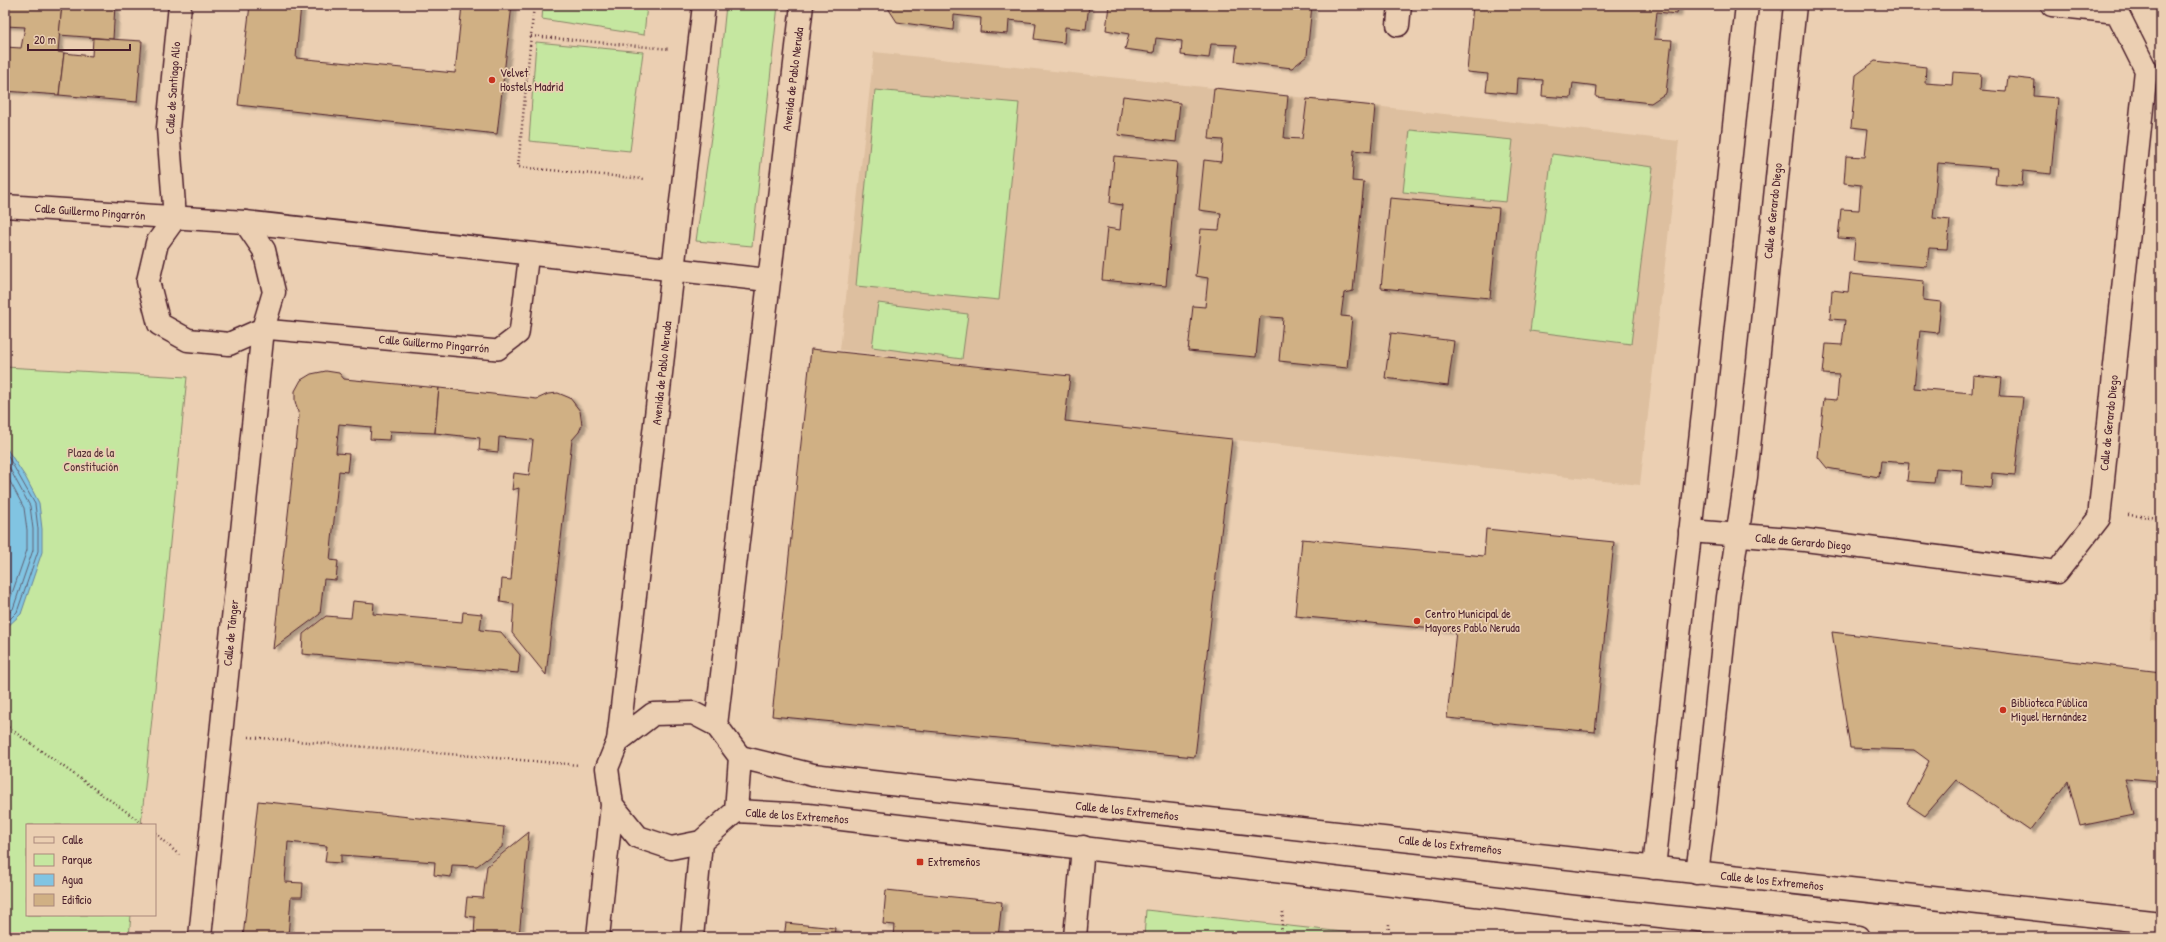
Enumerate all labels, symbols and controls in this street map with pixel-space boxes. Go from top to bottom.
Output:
scale bar [28,26,130,52]
street label: Avenida de Pablo Neruda [778,26,807,132]
text: 20 m [34,31,56,48]
street label: Calle de Santiago Alío [161,41,184,135]
place label: Velvet Hostels Madrid [500,64,563,95]
marker: Velvet Hostels Madrid [487,75,497,85]
street label: Calle de Gerardo Diego [1759,162,1786,260]
street label: Calle Guillermo Pingarrón [34,199,146,224]
street label: Avenida de Pablo Neruda [648,320,675,426]
street label: Calle Guillermo Pingarrón [378,330,490,357]
street label: Calle de Gerardo Diego [2095,374,2122,472]
park label: Plaza de la Constitución [64,444,118,475]
street label: Calle de Gerardo Diego [1754,529,1852,554]
street label: Calle de Tánger [219,599,242,667]
place label: Centro Municipal de Mayores Pablo Neruda [1425,605,1520,636]
marker: Centro Municipal de Mayores Pablo Neruda [1412,616,1422,626]
place label: Biblioteca Pública Miguel Hernández [2011,694,2088,725]
marker: Biblioteca Pública Miguel Hernández [1998,705,2008,715]
street label: Calle de los Extremeños [1075,797,1180,824]
street label: Calle de los Extremeños [745,803,850,828]
legend [26,824,156,916]
text: Calle [62,831,83,848]
street label: Calle de los Extremeños [1398,831,1503,858]
text: Parque [62,851,92,868]
place label: Extremeños [928,853,980,870]
marker: Extremeños [915,857,925,867]
street label: Calle de los Extremeños [1720,867,1825,894]
text: Agua [62,871,83,888]
text: Edificio [62,891,92,908]

